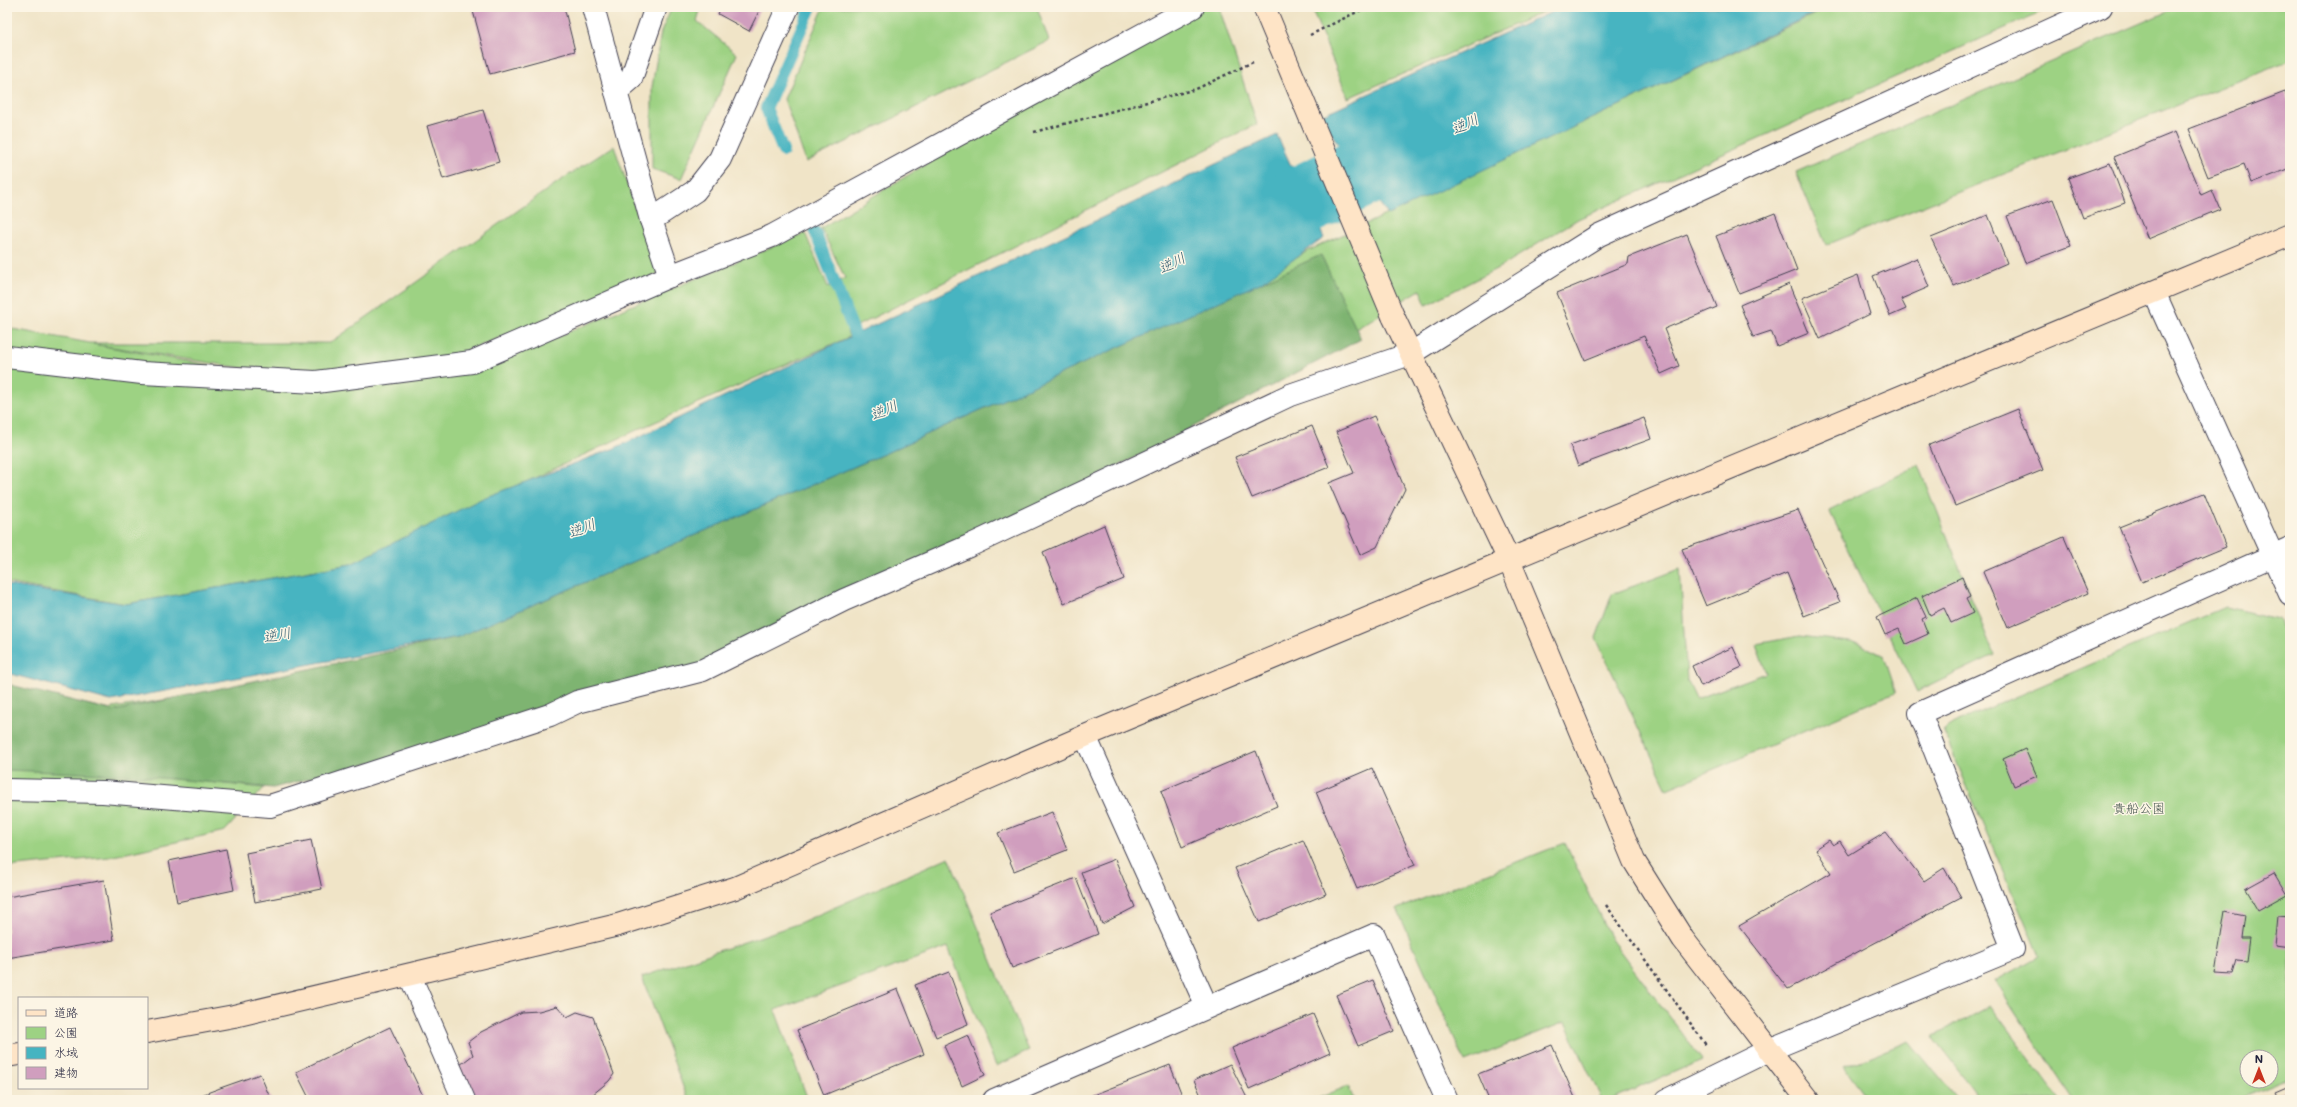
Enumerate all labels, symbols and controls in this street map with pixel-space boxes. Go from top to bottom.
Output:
water label: 逆川 [1448,109,1481,138]
water label: 逆川 [1155,248,1189,277]
water label: 逆川 [867,395,900,424]
water label: 逆川 [565,514,598,541]
water label: 逆川 [261,623,292,647]
park label: 貴船公園 [2113,799,2165,816]
legend [18,997,148,1089]
text: 道路 [54,1004,78,1020]
text: 公園 [54,1024,78,1040]
text: 水域 [54,1044,78,1060]
north arrow [2239,1049,2279,1089]
text: N [2255,1051,2263,1066]
text: 建物 [54,1064,78,1080]

